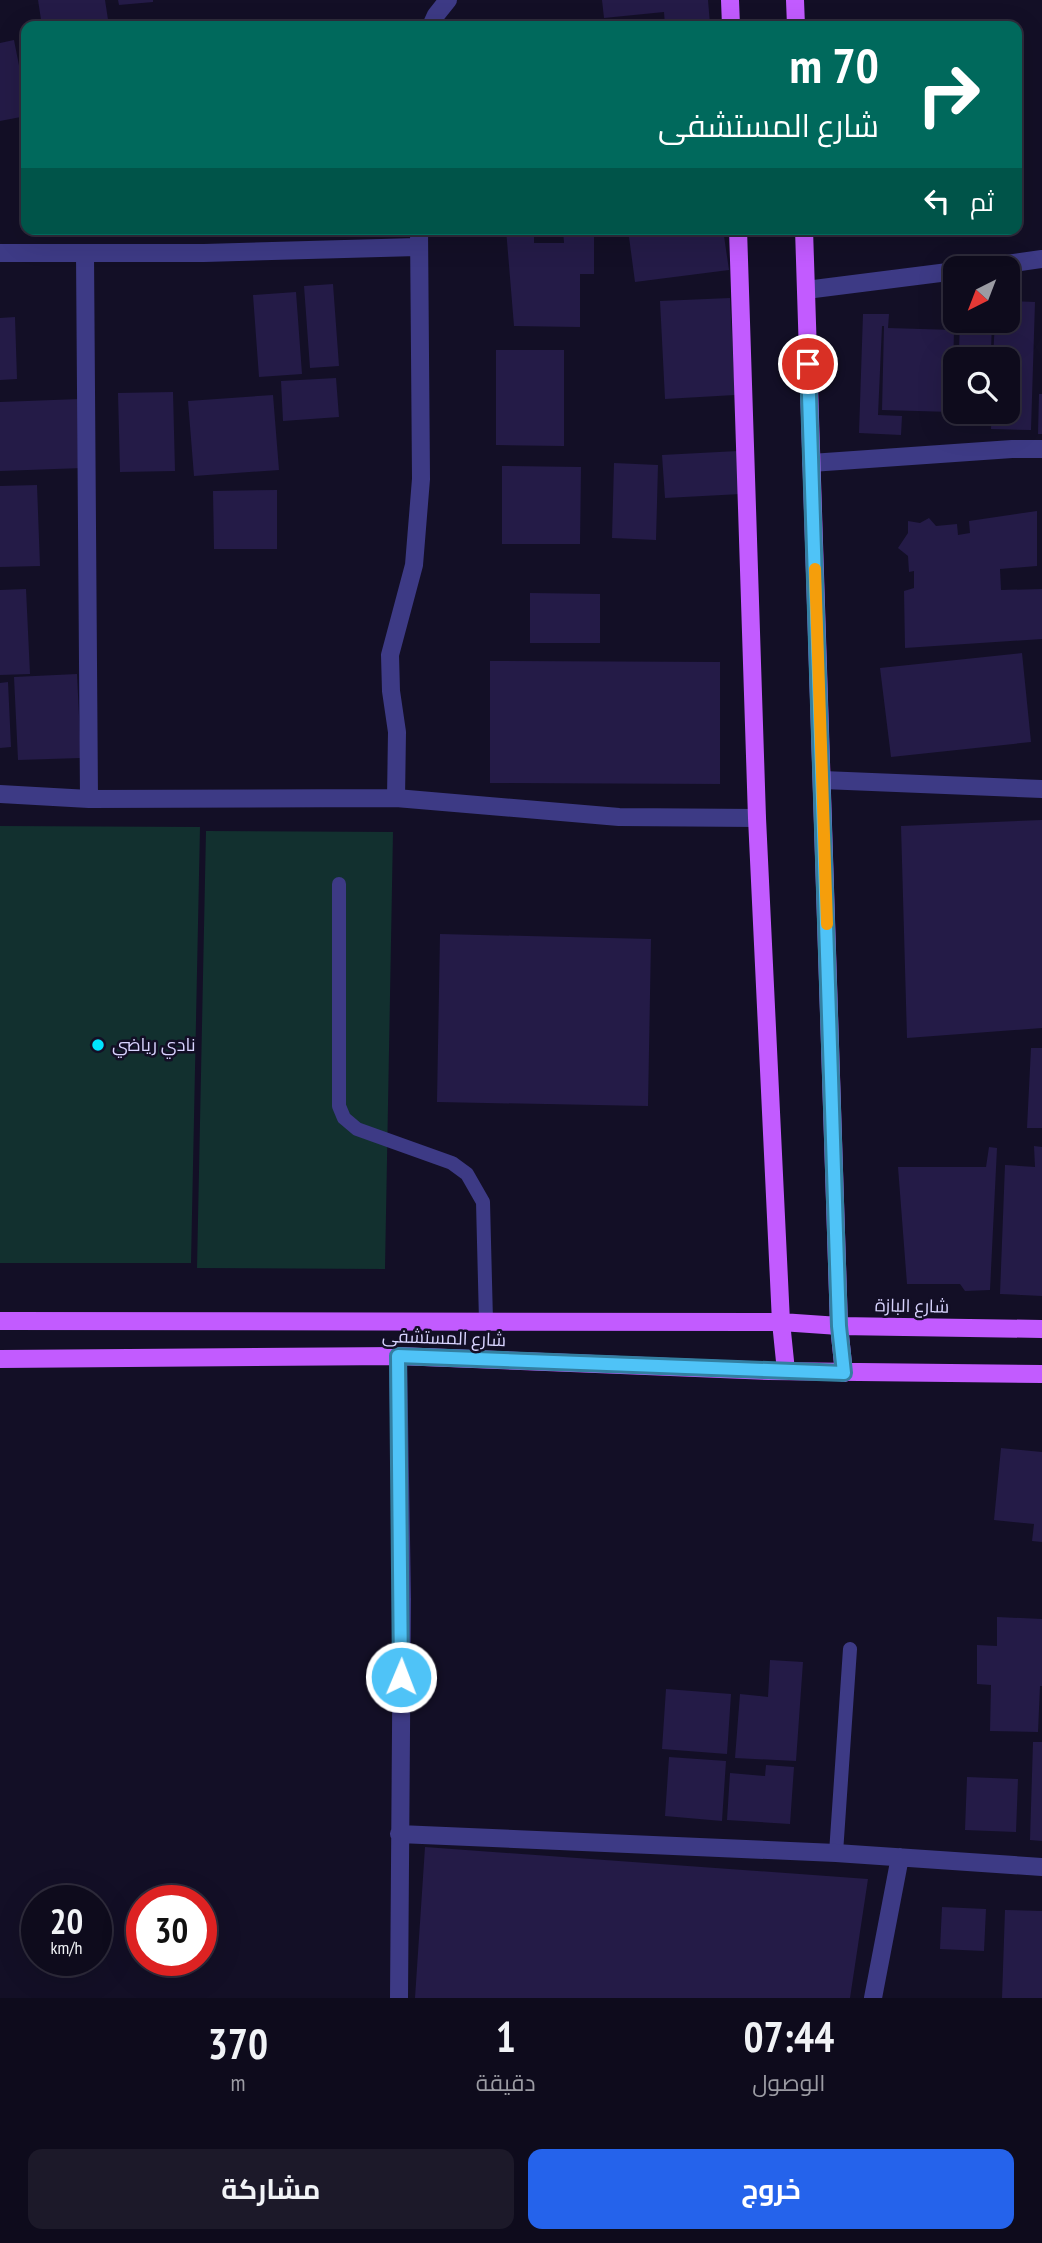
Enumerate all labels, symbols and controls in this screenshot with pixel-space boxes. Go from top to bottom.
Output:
text: 70 m [790,33,879,97]
icon: right [903,49,994,140]
text: شارع المستشفى [658,104,879,146]
icon: left [918,182,956,220]
text: ثم [970,185,994,218]
north arrow [943,256,1020,332]
map controls [943,256,1020,424]
pin [778,334,838,394]
icon: arrive [789,345,827,383]
button: search [943,347,1020,424]
place label: نادي رياضي [112,1033,196,1059]
marker: نادي رياضي [90,1037,106,1053]
street label: شارع البازة [875,1293,949,1319]
street label: شارع المستشفى [381,1324,507,1352]
position arrow [364,1640,438,1714]
speed limit sign: 30 [126,1885,217,1976]
text: 20 [50,1898,83,1944]
text: km/h [51,1936,82,1959]
text: 1 [496,2009,516,2064]
text: 07:44 [743,2009,834,2064]
text: 370 [208,2016,268,2071]
text: m [230,2068,245,2097]
text: دقيقة [476,2068,536,2097]
text: الوصول [752,2068,825,2097]
button: مشاركة [28,2149,514,2229]
button: خروج [528,2149,1014,2229]

